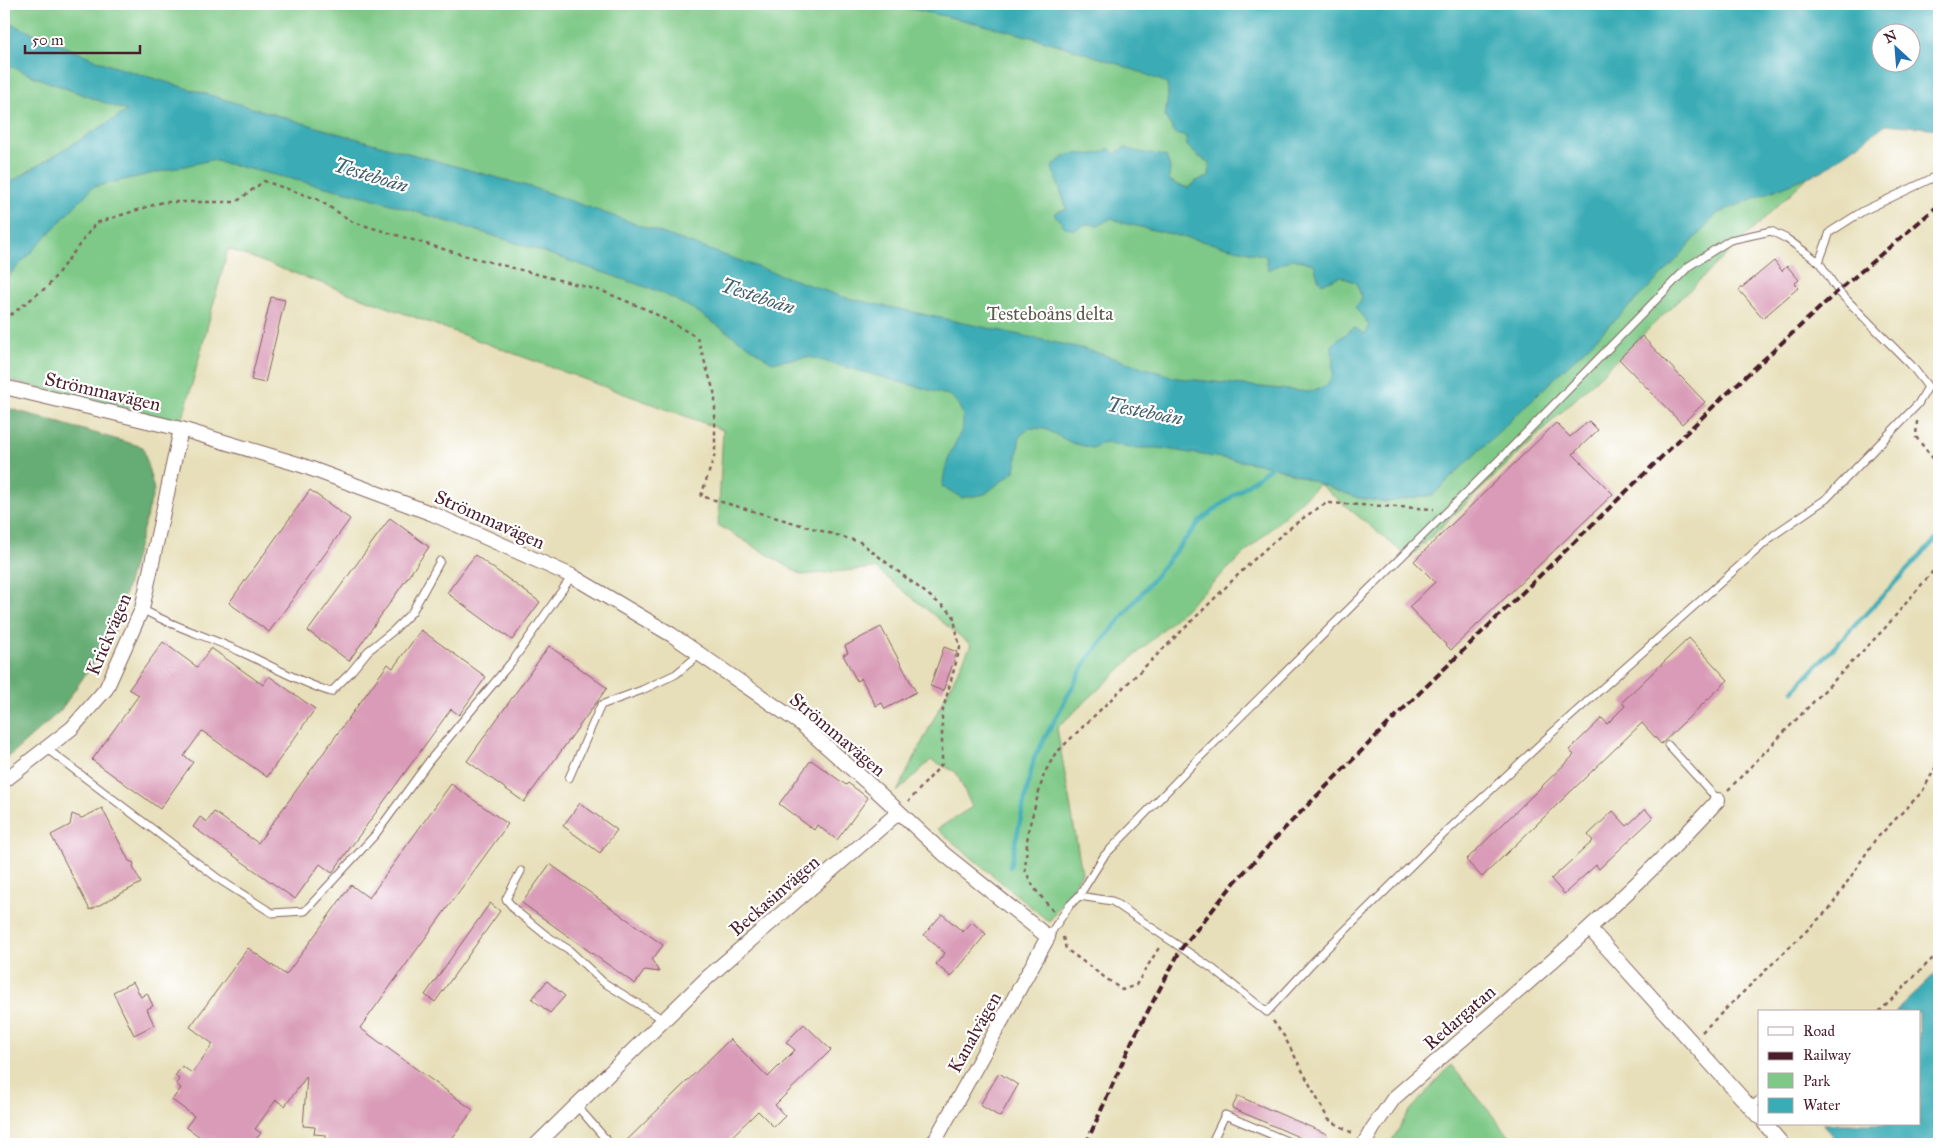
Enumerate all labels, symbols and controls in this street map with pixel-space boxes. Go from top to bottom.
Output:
scale bar [25,22,140,54]
north arrow [1870,22,1920,72]
text: N [1881,26,1900,47]
text: 50 m [32,31,64,49]
water label: Testeboån [331,152,412,198]
water label: Testeboån [718,273,799,319]
park label: Testeboåns delta [987,302,1114,325]
street label: Strömmavägen [42,367,163,417]
water label: Testeboån [1105,392,1185,430]
street label: Strömmavägen [431,485,549,555]
street label: Krickvägen [81,590,137,679]
street label: Strömmavägen [784,688,890,782]
street label: Beckasinvägen [725,850,825,941]
street label: Redargatan [1419,980,1501,1056]
street label: Kanalvägen [943,988,1007,1077]
legend [1758,1010,1920,1126]
text: Road [1803,1022,1835,1040]
text: Railway [1803,1046,1852,1064]
text: Park [1803,1072,1830,1090]
text: Water [1803,1096,1840,1114]

